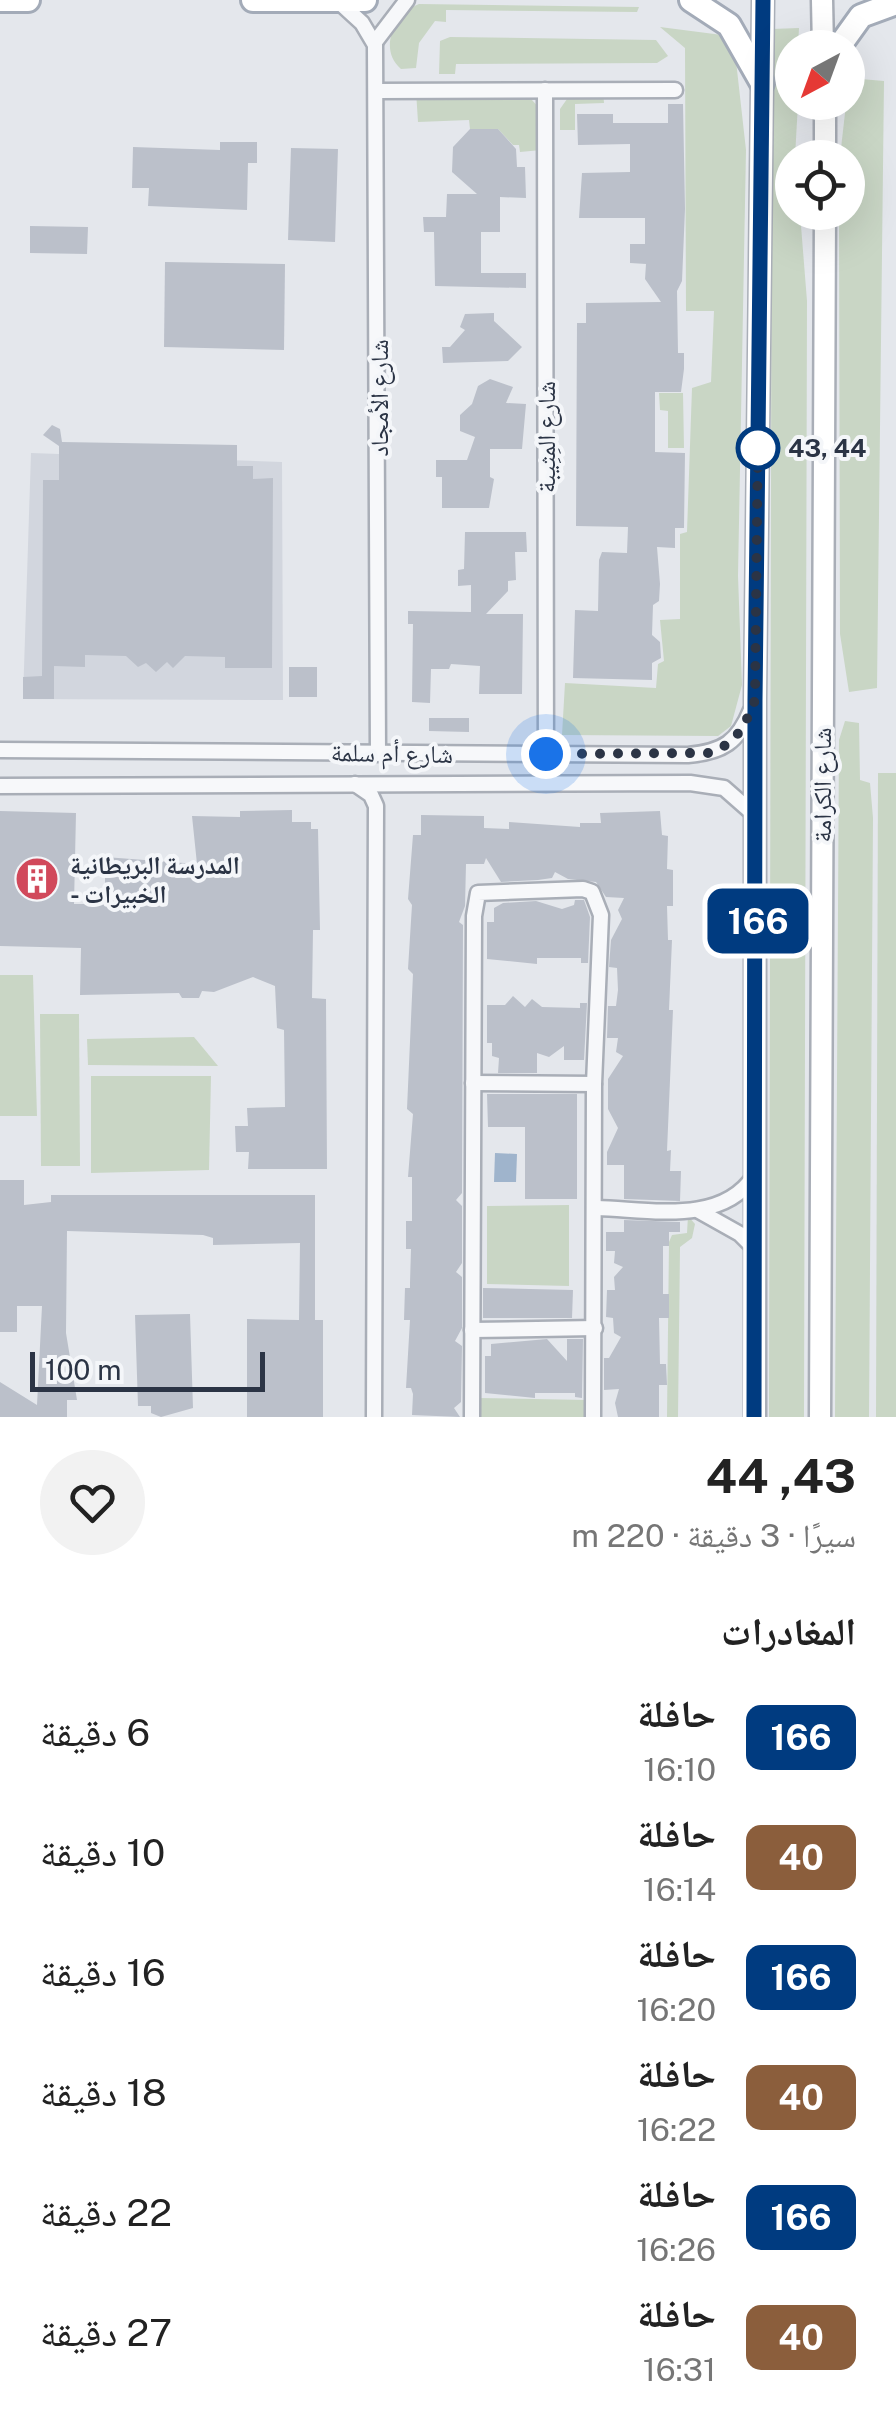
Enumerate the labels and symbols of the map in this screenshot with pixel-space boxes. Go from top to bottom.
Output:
north arrow [775,30,865,120]
street label: شارع الأمجاد [364,339,395,457]
street label: شارع المِثِيبة [531,381,562,493]
marker: 43, 44 [737,427,779,469]
place label: 43, 44 [788,433,866,463]
street label: شارع الكرامة [807,727,838,843]
your location [521,729,571,779]
street label: شارع أم سلمة [331,737,453,771]
place label: المدرسة البريطانية - الخبيرات [70,850,240,909]
building icon: المدرسة البريطانية - الخبيرات [14,856,60,902]
line badge: 166 [700,888,816,954]
scale bar [30,1347,265,1392]

